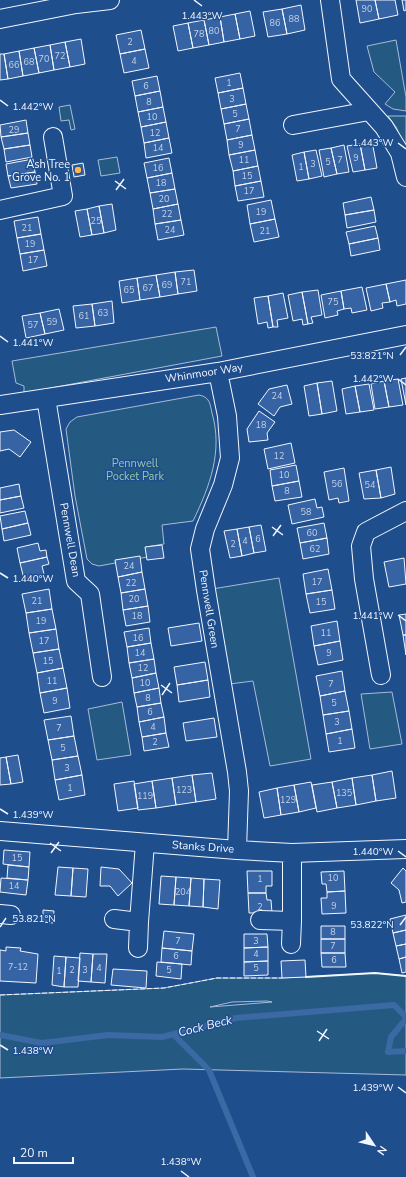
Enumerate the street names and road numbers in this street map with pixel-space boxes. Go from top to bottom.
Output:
street label: Whinmoor Way [164,359,244,387]
street label: Pennwell Dean [56,502,84,578]
street label: Pennwell Green [195,569,223,649]
street label: Stanks Drive [171,837,235,857]

